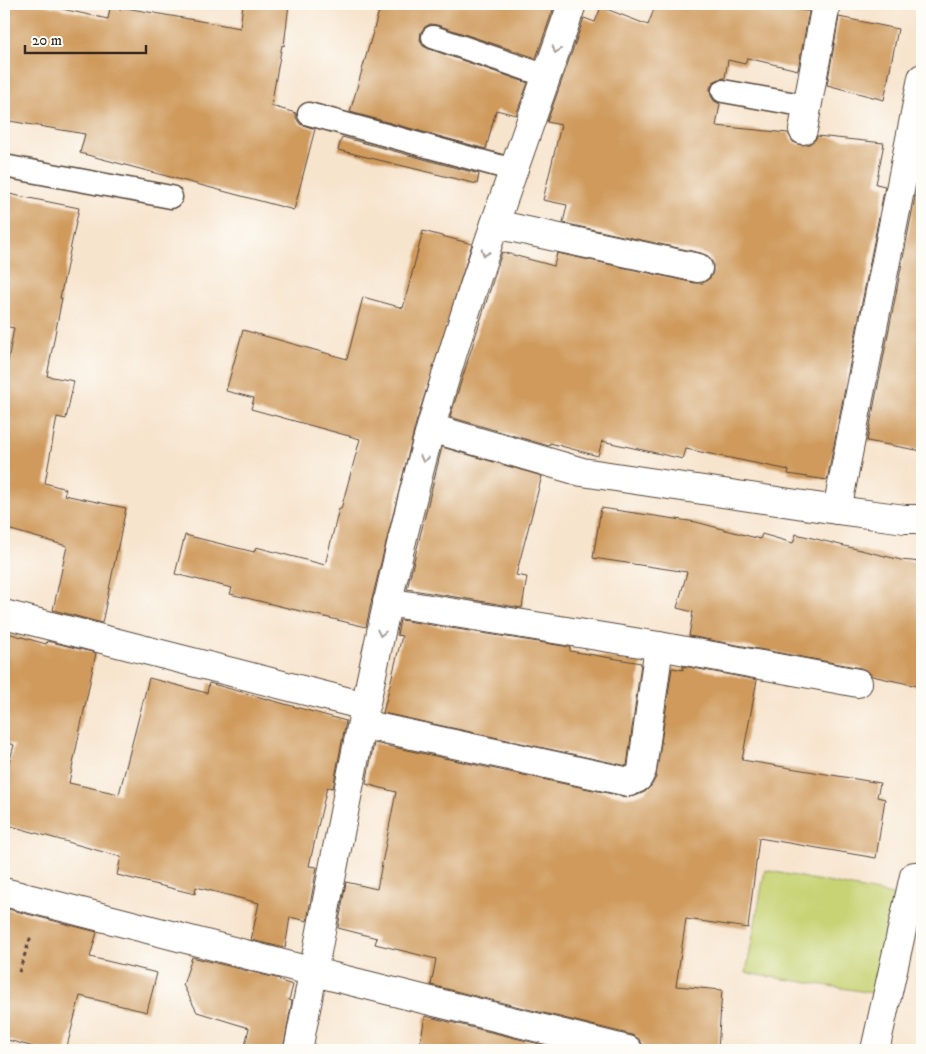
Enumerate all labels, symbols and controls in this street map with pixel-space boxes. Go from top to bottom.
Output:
scale bar [25,22,146,54]
text: 20 m [32,31,62,50]
one-way arrow [552,45,562,53]
one-way arrow [481,248,491,256]
one-way arrow [419,454,429,462]
one-way arrow [376,629,387,638]

